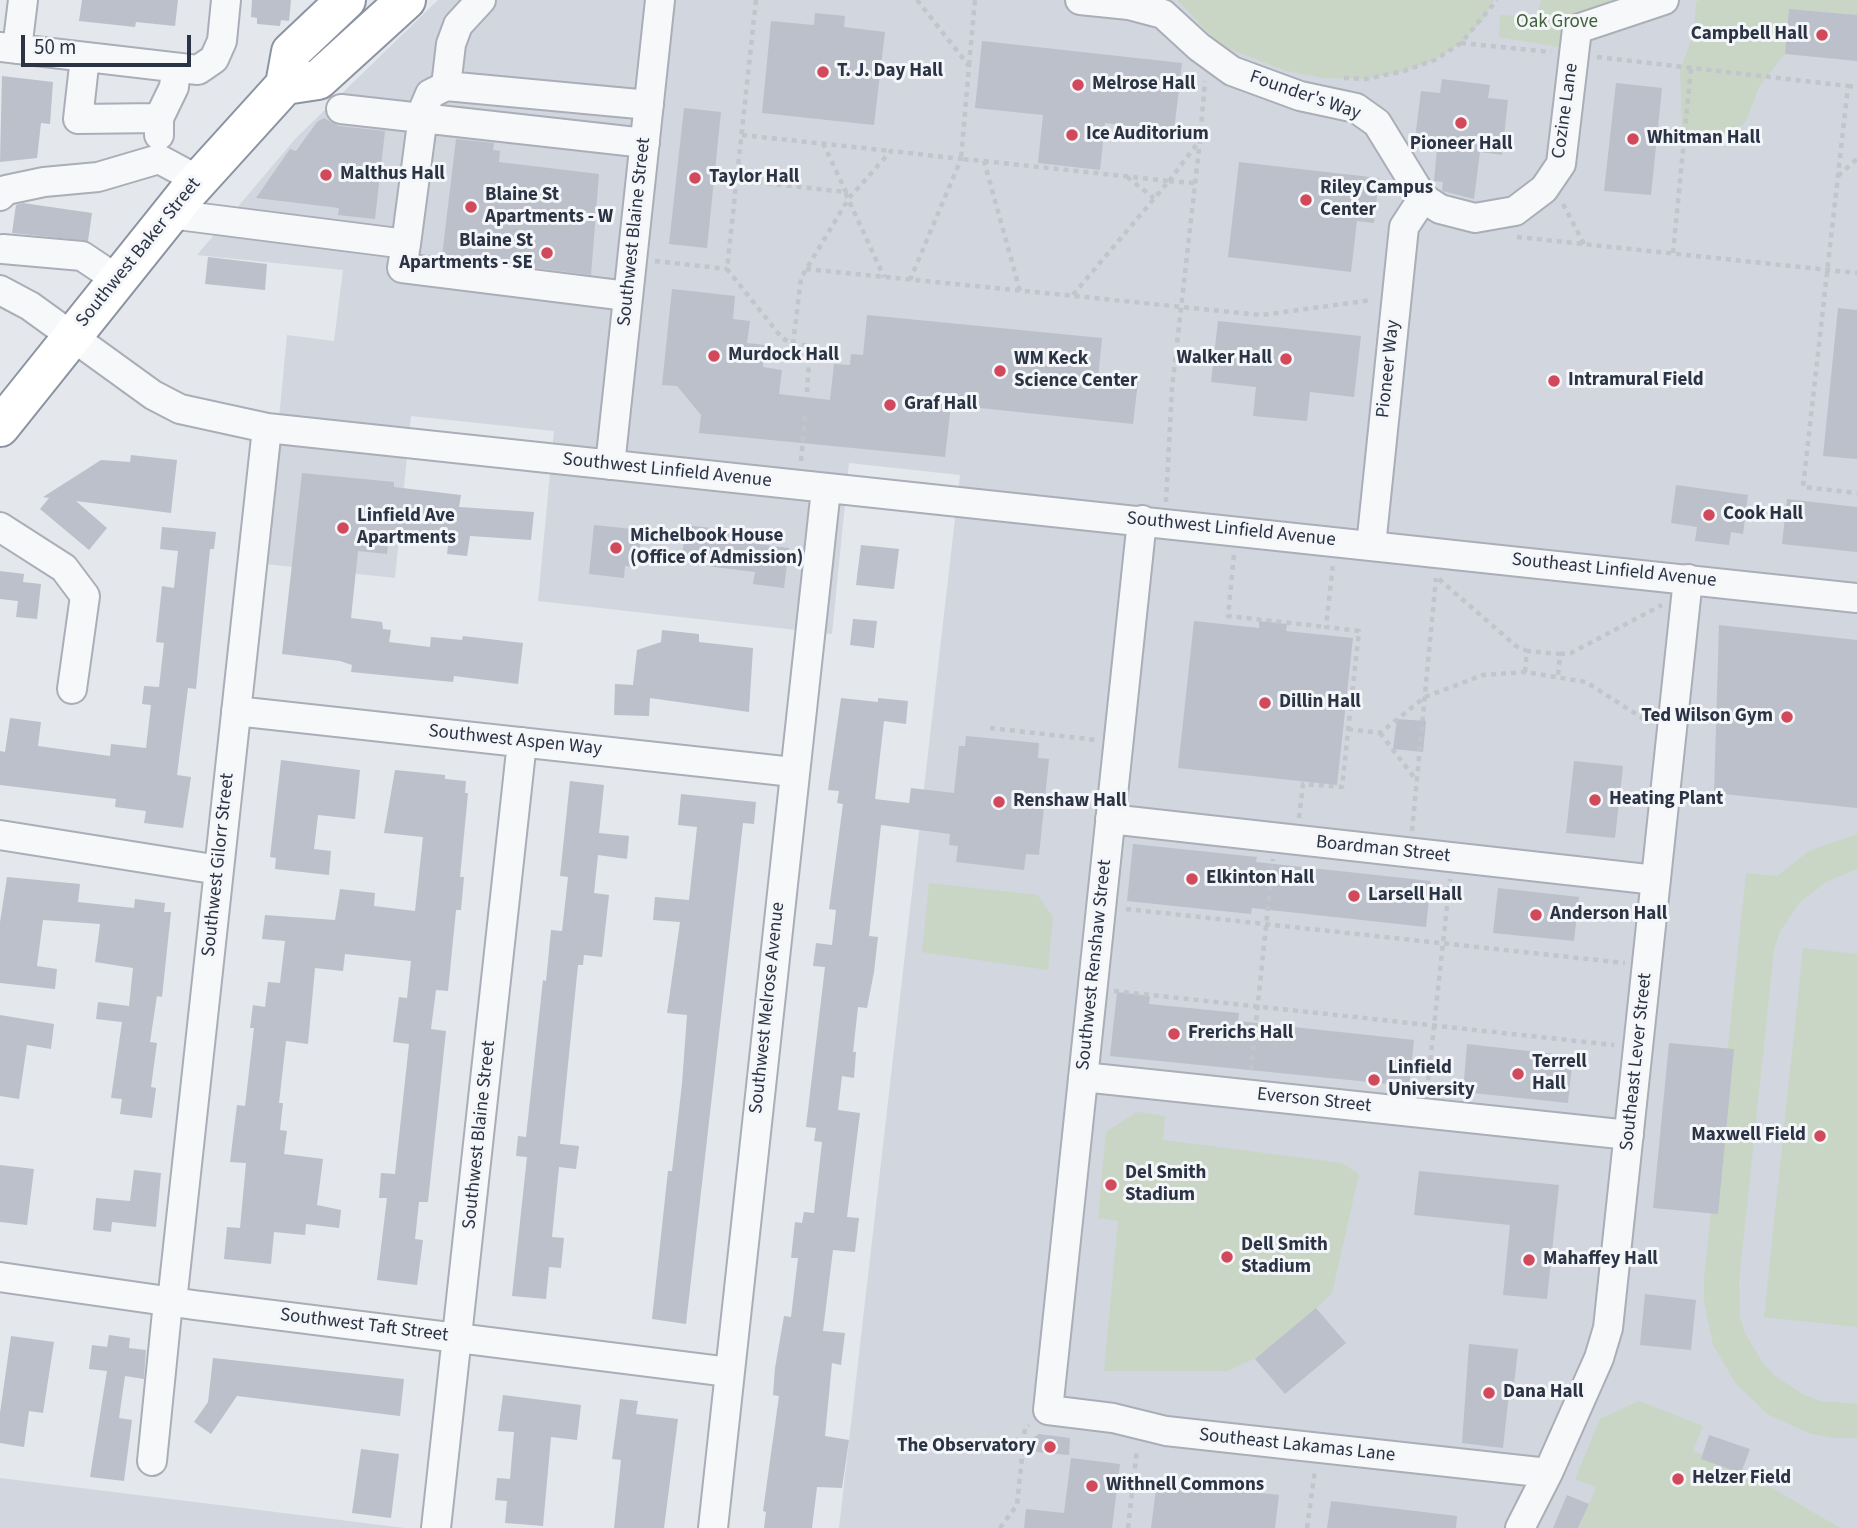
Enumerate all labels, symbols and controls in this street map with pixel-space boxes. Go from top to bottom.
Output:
park label: Oak Grove [1516,12,1598,34]
scale bar [24,21,194,65]
place label: Campbell Hall [1691,24,1808,46]
marker: Campbell Hall [1814,27,1830,43]
text: 50 m [34,32,76,62]
place label: T. J. Day Hall [837,61,943,83]
street label: Cozine Lane [1548,62,1584,160]
marker: T. J. Day Hall [815,64,831,80]
street label: Founder's Way [1246,66,1364,126]
place label: Melrose Hall [1092,74,1195,96]
marker: Melrose Hall [1070,77,1086,93]
marker: Pioneer Hall [1453,115,1469,131]
place label: Ice Auditorium [1086,124,1209,146]
marker: Ice Auditorium [1064,127,1080,143]
place label: Whitman Hall [1647,128,1760,150]
marker: Whitman Hall [1625,131,1641,147]
place label: Pioneer Hall [1410,134,1512,156]
street label: Southwest Blaine Street [614,136,656,328]
place label: Malthus Hall [340,164,445,186]
marker: Malthus Hall [318,167,334,183]
place label: Taylor Hall [709,167,799,189]
marker: Taylor Hall [687,170,703,186]
street label: Southwest Baker Street [72,174,206,332]
place label: Riley Campus Center [1320,178,1433,222]
place label: Blaine St Apartments - W [485,185,613,229]
marker: Riley Campus Center [1298,192,1314,208]
marker: Blaine St Apartments - W [463,199,479,215]
place label: Blaine St Apartments - SE [399,231,533,275]
marker: Blaine St Apartments - SE [539,245,555,261]
street label: Pioneer Way [1373,319,1405,419]
place label: Murdock Hall [728,345,839,367]
marker: Murdock Hall [706,348,722,364]
place label: Walker Hall [1177,348,1272,370]
place label: WM Keck Science Center [1014,349,1138,393]
marker: Walker Hall [1278,351,1294,367]
marker: WM Keck Science Center [992,363,1008,379]
place label: Intramural Field [1568,370,1704,392]
marker: Intramural Field [1546,373,1562,389]
place label: Graf Hall [904,394,977,416]
marker: Graf Hall [882,397,898,413]
street label: Southwest Linfield Avenue [561,449,773,493]
place label: Cook Hall [1723,504,1803,526]
place label: Linfield Ave Apartments [357,506,456,550]
marker: Cook Hall [1701,507,1717,523]
street label: Southwest Linfield Avenue [1125,508,1337,552]
marker: Linfield Ave Apartments [335,520,351,536]
place label: Michelbook House (Office of Admission) [630,526,803,570]
marker: Michelbook House (Office of Admission) [608,540,624,556]
street label: Southeast Linfield Avenue [1510,549,1718,593]
place label: Dillin Hall [1279,692,1361,714]
marker: Dillin Hall [1257,695,1273,711]
place label: Ted Wilson Gym [1641,706,1773,728]
marker: Ted Wilson Gym [1779,709,1795,725]
street label: Southwest Aspen Way [427,721,603,761]
street label: Southwest Gilorr Street [198,772,240,958]
place label: Heating Plant [1609,789,1723,811]
place label: Renshaw Hall [1013,791,1127,813]
marker: Heating Plant [1587,792,1603,808]
marker: Renshaw Hall [991,794,1007,810]
street label: Boardman Street [1315,832,1451,868]
street label: Southwest Renshaw Street [1073,859,1117,1071]
place label: Elkinton Hall [1206,868,1314,890]
marker: Elkinton Hall [1184,871,1200,887]
place label: Larsell Hall [1368,885,1462,907]
marker: Larsell Hall [1346,888,1362,904]
street label: Southwest Melrose Avenue [746,901,790,1115]
place label: Anderson Hall [1550,904,1667,926]
marker: Anderson Hall [1528,907,1544,923]
street label: Southeast Lever Street [1616,972,1658,1152]
place label: Frerichs Hall [1188,1023,1293,1045]
marker: Frerichs Hall [1166,1026,1182,1042]
street label: Southwest Blaine Street [459,1039,501,1231]
place label: Terrell Hall [1532,1052,1587,1096]
place label: Linfield University [1388,1058,1475,1102]
marker: Terrell Hall [1510,1066,1526,1082]
marker: Linfield University [1366,1072,1382,1088]
street label: Everson Street [1256,1084,1372,1118]
place label: Maxwell Field [1691,1125,1806,1147]
marker: Maxwell Field [1812,1128,1828,1144]
place label: Del Smith Stadium [1125,1163,1206,1207]
marker: Del Smith Stadium [1103,1177,1119,1193]
place label: Dell Smith Stadium [1241,1235,1328,1279]
marker: Dell Smith Stadium [1219,1249,1235,1265]
place label: Mahaffey Hall [1543,1249,1658,1271]
marker: Mahaffey Hall [1521,1252,1537,1268]
street label: Southwest Taft Street [279,1304,449,1348]
place label: Dana Hall [1503,1382,1583,1404]
marker: Dana Hall [1481,1385,1497,1401]
street label: Southeast Lakamas Lane [1198,1424,1396,1468]
place label: The Observatory [897,1436,1036,1458]
marker: The Observatory [1042,1439,1058,1455]
place label: Helzer Field [1692,1468,1791,1490]
marker: Helzer Field [1670,1471,1686,1487]
place label: Withnell Commons [1106,1475,1264,1497]
marker: Withnell Commons [1084,1478,1100,1494]

